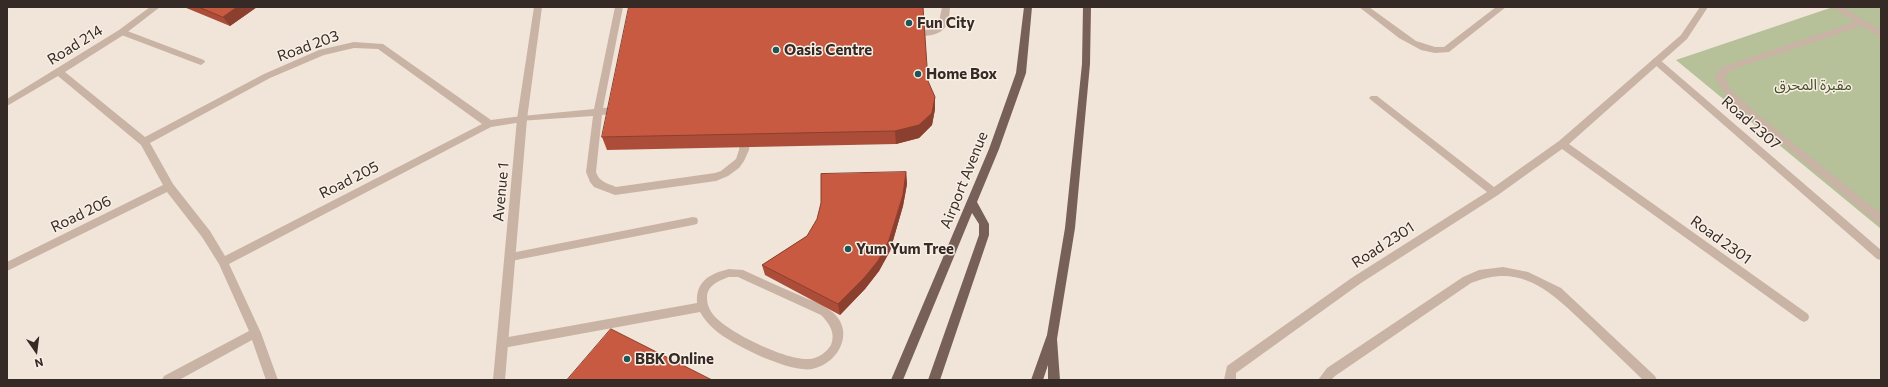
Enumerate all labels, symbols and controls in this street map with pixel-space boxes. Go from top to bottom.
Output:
place label: Fun City [917,14,975,32]
marker: Fun City [904,18,914,28]
street label: Road 214 [44,21,106,69]
street label: Road 203 [275,27,341,65]
place label: Oasis Centre [784,41,872,59]
marker: Oasis Centre [771,45,781,55]
place label: Home Box [926,65,997,83]
marker: Home Box [913,69,923,79]
park label: مقبرة المحرق [1774,76,1852,94]
street label: Road 2307 [1718,92,1784,154]
street label: Airport Avenue [936,129,992,231]
street label: Road 205 [316,157,382,203]
street label: Avenue 1 [489,162,513,222]
street label: Road 206 [48,192,114,236]
street label: Road 2301 [1687,212,1755,268]
street label: Road 2301 [1348,218,1418,272]
place label: Yum Yum Tree [856,240,954,258]
marker: Yum Yum Tree [843,244,853,254]
north arrow [16,331,56,371]
place label: BBK Online [635,350,714,368]
marker: BBK Online [622,354,632,364]
text: N [33,356,45,370]

